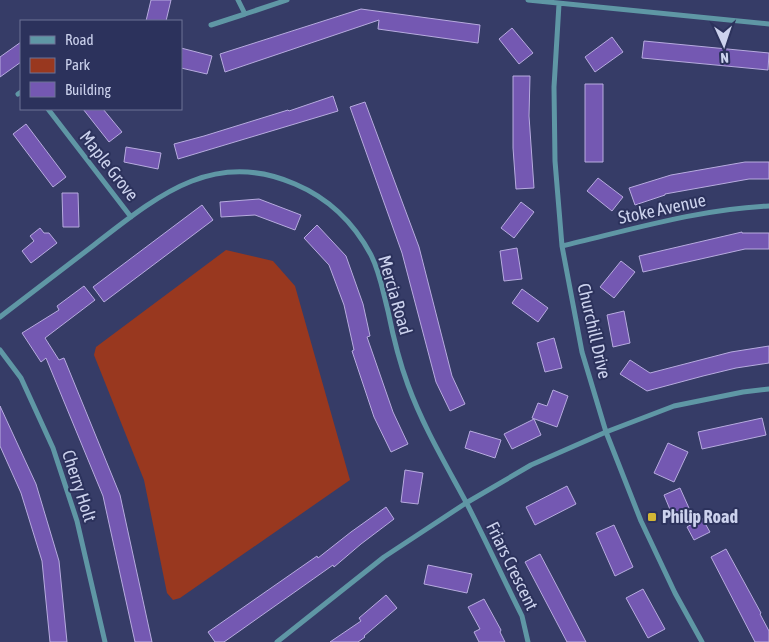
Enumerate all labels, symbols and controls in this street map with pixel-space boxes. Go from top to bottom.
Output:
legend [20,20,182,110]
north arrow [699,20,749,70]
text: Road [65,31,94,48]
text: N [720,50,729,66]
text: Park [65,56,90,73]
text: Building [65,81,111,98]
street label: Maple Grove [76,127,143,205]
street label: Stoke Avenue [616,189,708,228]
street label: Mercia Road [374,253,417,337]
street label: Churchill Drive [573,281,616,381]
street label: Cherry Holt [58,447,101,524]
place label: Philip Road [662,506,738,527]
marker: Philip Road [646,511,658,523]
street label: Friars Crescent [482,518,543,613]

